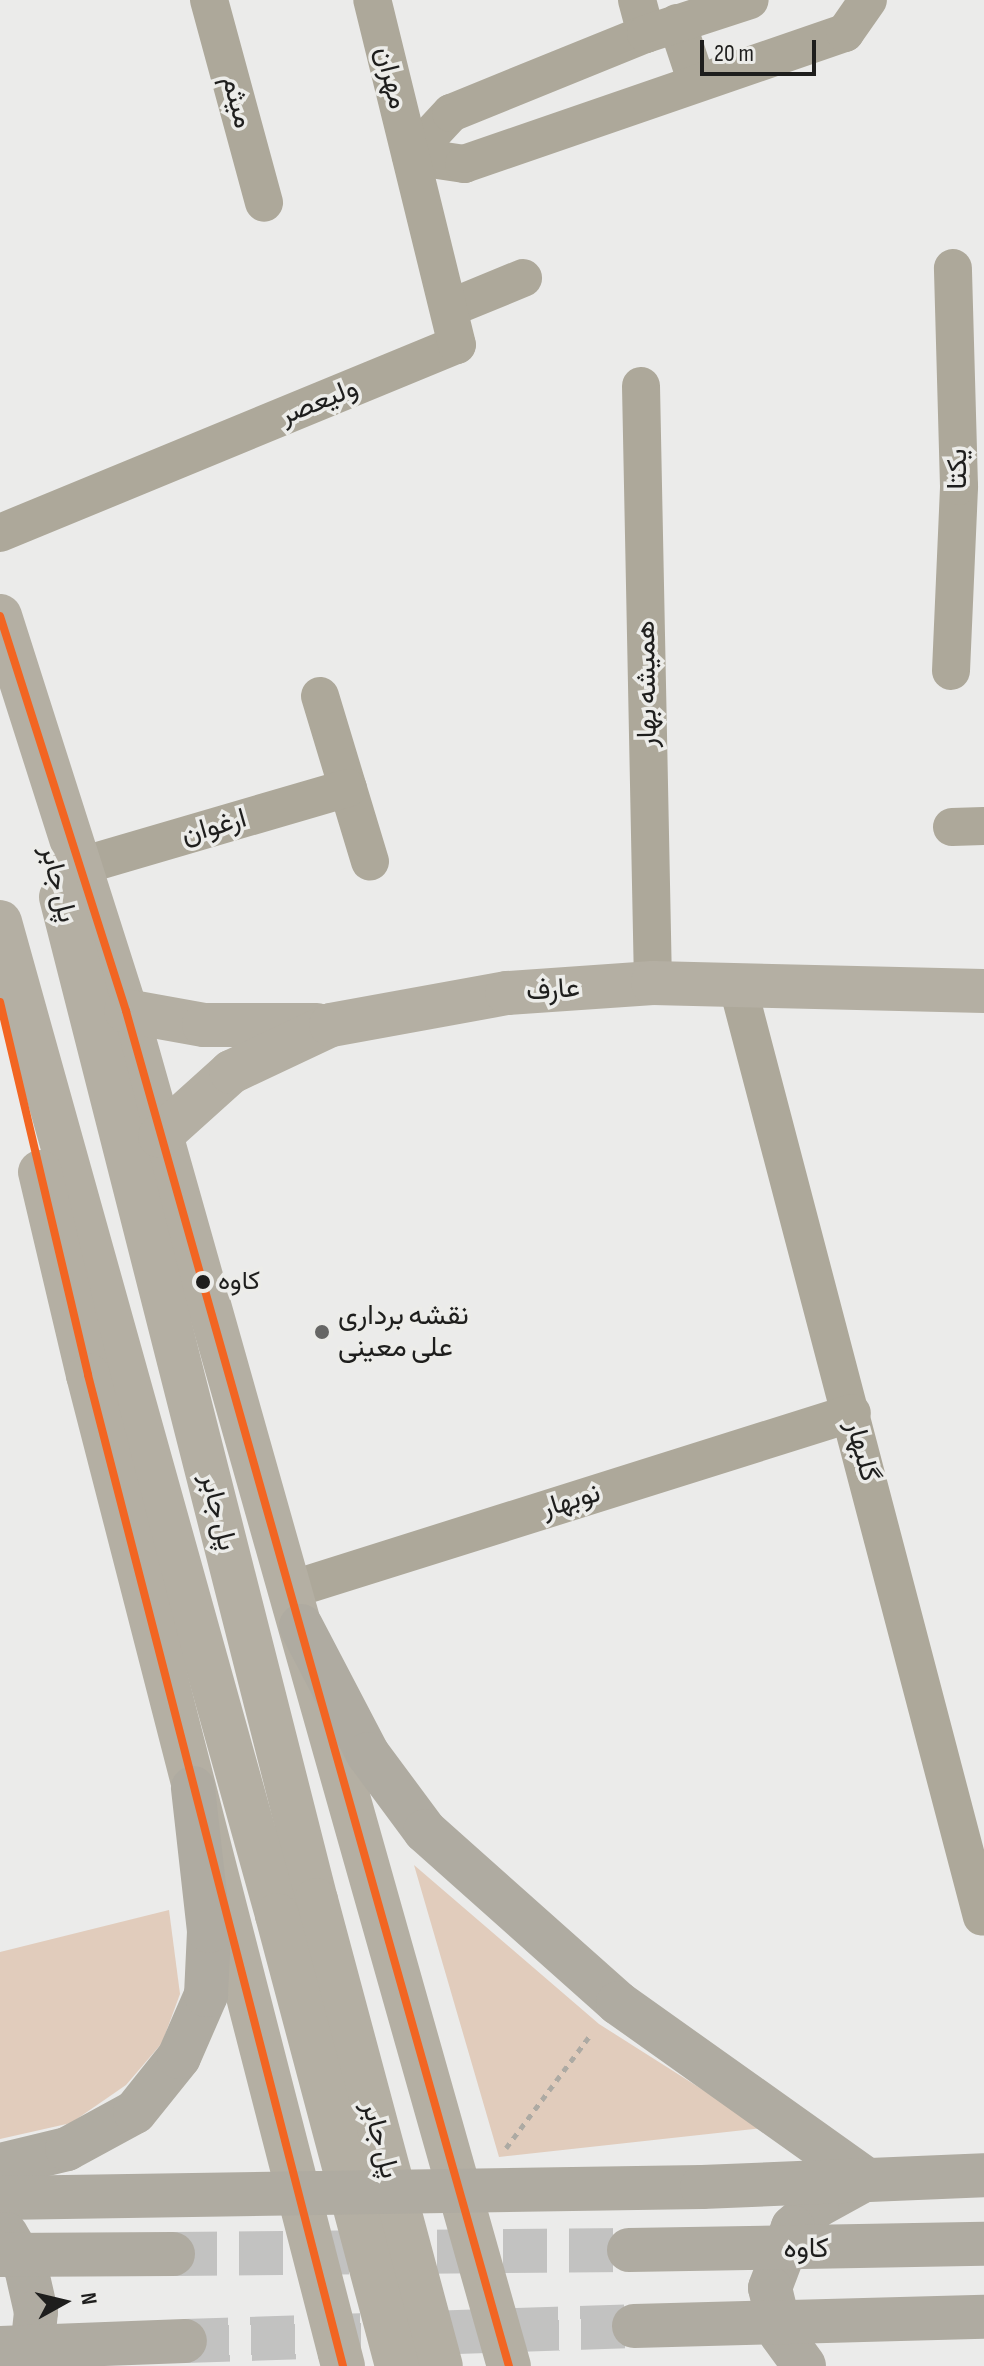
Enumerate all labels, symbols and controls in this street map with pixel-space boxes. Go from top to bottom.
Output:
scale bar [704,24,820,74]
text: 20 m [714,39,754,68]
street label: مهران [367,43,415,113]
street label: میثم [214,72,260,132]
street label: ولیعصر [275,371,363,433]
street label: یکتا [941,448,975,490]
street label: همیشه بهار [629,620,665,748]
street label: ارغوان [177,802,251,852]
street label: پل جابر [32,842,84,926]
street label: عارف [525,971,581,1009]
place label: کاوه [218,1266,260,1298]
marker: کاوه [195,1274,211,1290]
place label: نقشه برداری علی معینی [338,1299,469,1365]
marker: نقشه برداری علی معینی [313,1323,331,1341]
street label: گلبهار [838,1417,886,1485]
street label: پل جابر [192,1470,244,1554]
street label: نوبهار [538,1476,604,1526]
street label: پل جابر [354,2098,406,2182]
street label: کاوه [783,2232,829,2266]
north arrow [24,2262,104,2342]
text: N [74,2291,102,2306]

